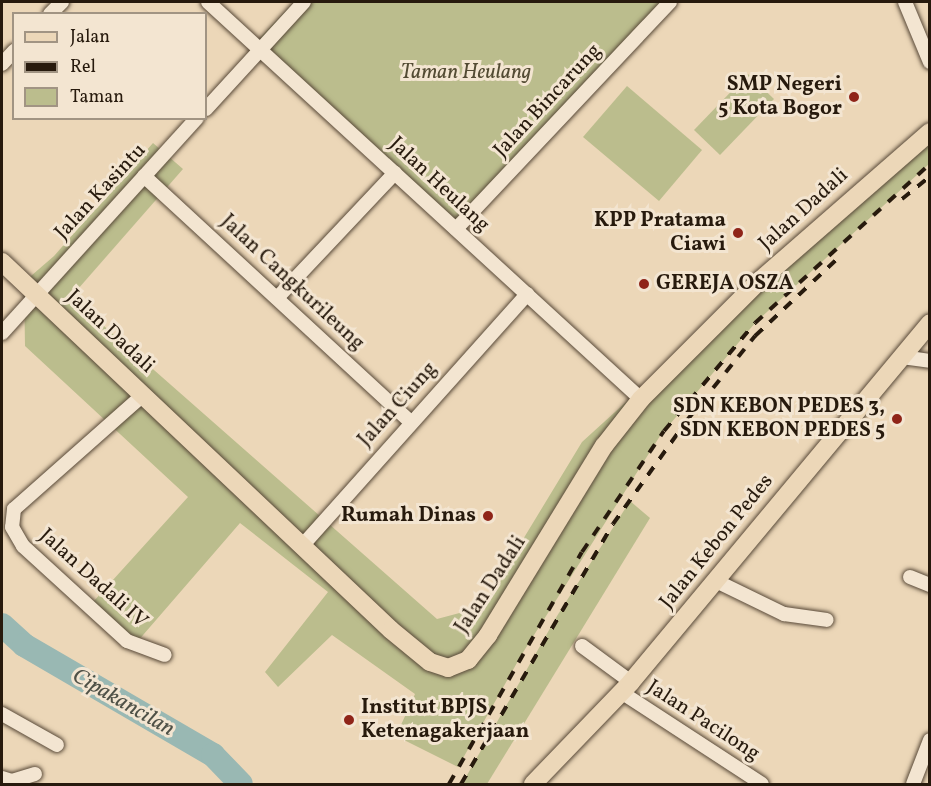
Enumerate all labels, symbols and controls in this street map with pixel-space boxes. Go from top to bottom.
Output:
legend [12,12,207,120]
text: Jalan [70,25,110,50]
street label: Jalan Bincarung [489,39,607,163]
text: Rel [70,55,96,80]
park label: Taman Heulang [401,60,531,86]
place label: SMP Negeri 5 Kota Bogor [718,72,842,122]
text: Taman [70,85,124,110]
marker: SMP Negeri 5 Kota Bogor [847,90,861,104]
street label: Jalan Heulang [383,132,495,238]
street label: Jalan Kasintu [50,139,152,245]
street label: Jalan Dadali [754,163,854,257]
place label: KPP Pratama Ciawi [594,208,726,258]
street label: Jalan Cangkurileung [215,210,369,356]
marker: KPP Pratama Ciawi [731,226,745,240]
place label: GEREJA OSZA [656,271,794,297]
marker: GEREJA OSZA [637,277,651,291]
street label: Jalan Dadali [61,285,159,379]
street label: Jalan Ciung [353,357,443,453]
place label: SDN KEBON PEDES 3, SDN KEBON PEDES 5 [673,394,885,444]
marker: SDN KEBON PEDES 3, SDN KEBON PEDES 5 [890,412,904,426]
street label: Jalan Kebon Pedes [655,470,779,614]
place label: Rumah Dinas [341,503,476,529]
marker: Rumah Dinas [481,509,495,523]
street label: Jalan Dadali IV [33,524,153,634]
street label: Jalan Dadali [450,531,532,639]
water label: Cipakancilan [67,663,179,743]
street label: Jalan Pacilong [642,675,764,767]
place label: Institut BPJS Ketenagakerjaan [361,695,529,745]
marker: Institut BPJS Ketenagakerjaan [342,713,356,727]

